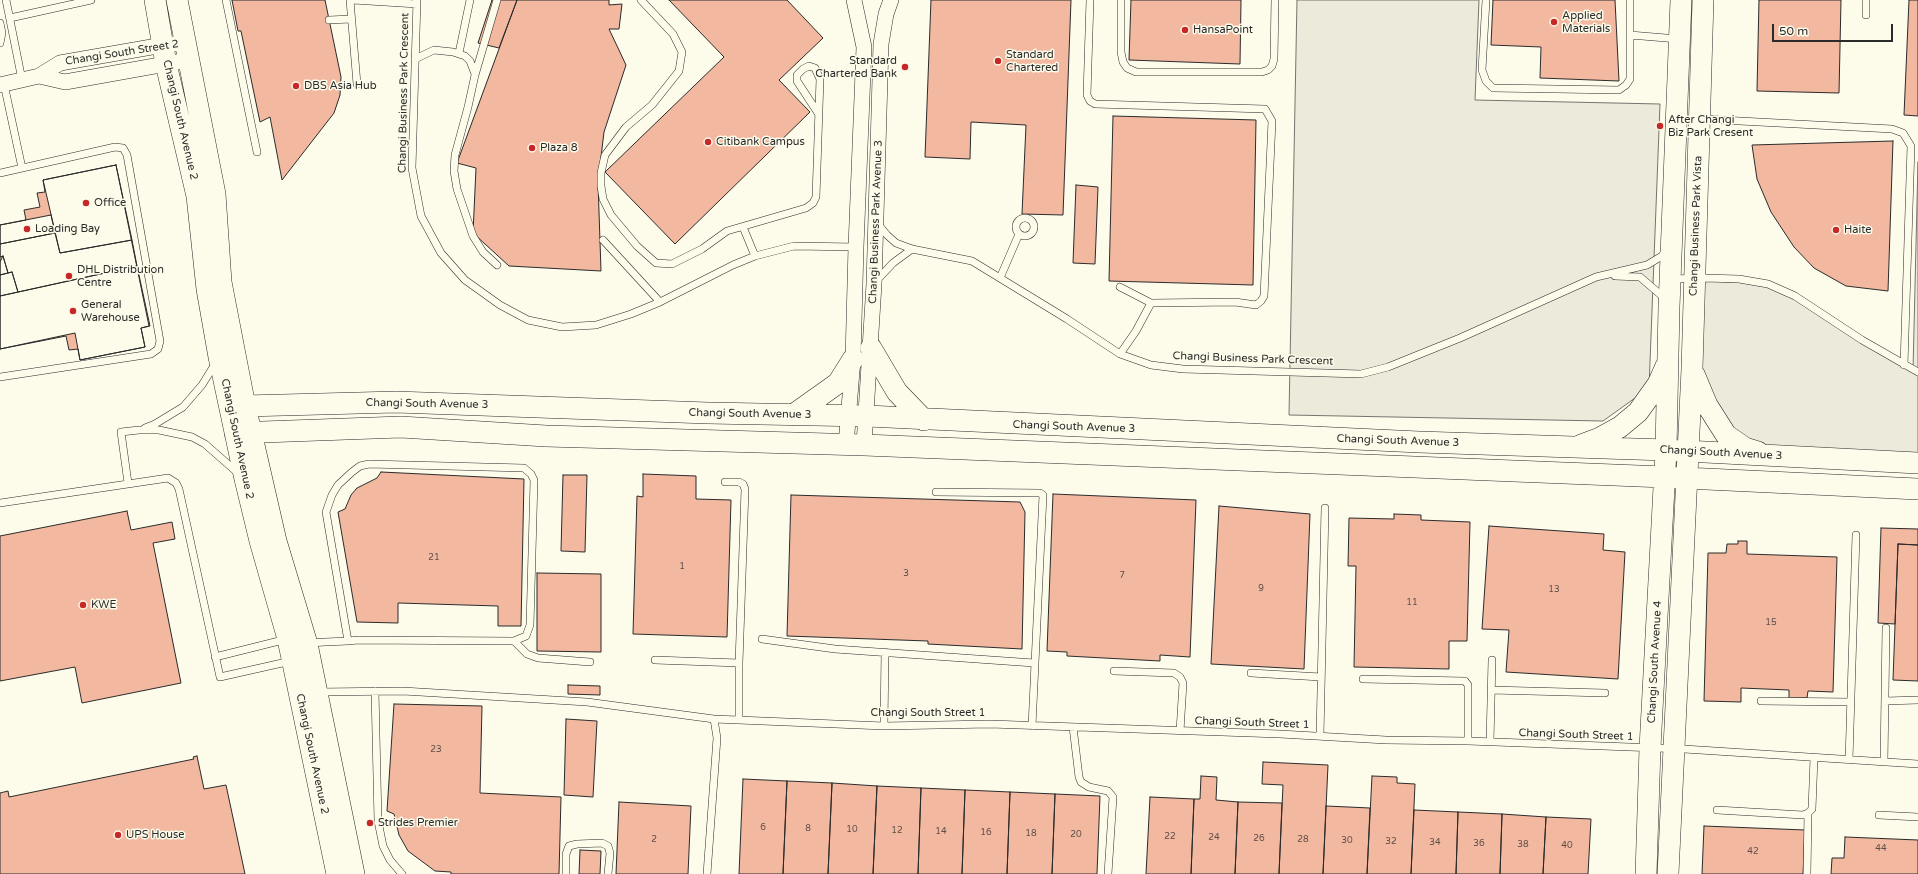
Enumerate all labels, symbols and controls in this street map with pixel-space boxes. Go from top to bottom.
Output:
place label: Applied Materials [1562,9,1610,35]
street label: Changi Business Park Crescent [396,13,412,173]
scale bar [1774,16,1895,42]
marker: Applied Materials [1549,17,1559,27]
place label: HansaPoint [1193,23,1253,37]
text: 50 m [1779,24,1808,38]
marker: HansaPoint [1180,25,1190,35]
street label: Changi South Street 2 [64,37,180,69]
place label: Standard Chartered [1006,48,1058,74]
place label: Standard Chartered Bank [815,54,897,80]
marker: Standard Chartered [993,56,1003,66]
street label: Changi South Avenue 2 [160,59,200,181]
marker: Standard Chartered Bank [900,62,910,72]
place label: DBS Asia Hub [304,79,377,93]
marker: DBS Asia Hub [291,81,301,91]
place label: After Changi Biz Park Cresent [1668,113,1753,139]
marker: After Changi Biz Park Cresent [1655,121,1665,131]
place label: Citibank Campus [716,135,805,149]
marker: Citibank Campus [703,137,713,147]
street label: Changi Business Park Avenue 3 [867,140,885,304]
place label: Plaza 8 [540,141,578,155]
marker: Plaza 8 [527,143,537,153]
street label: Changi Business Park Vista [1687,156,1705,296]
place label: Office [94,196,126,210]
marker: Office [81,198,91,208]
place label: Loading Bay [35,222,100,236]
place label: Haite [1844,223,1872,237]
marker: Loading Bay [22,224,32,234]
marker: Haite [1831,225,1841,235]
place label: DHL Distribution Centre [77,263,164,289]
marker: DHL Distribution Centre [64,271,74,281]
place label: General Warehouse [81,298,140,324]
marker: General Warehouse [68,306,78,316]
street label: Changi Business Park Crescent [1172,350,1334,368]
street label: Changi South Avenue 2 [218,378,256,500]
street label: Changi South Avenue 3 [365,396,489,412]
street label: Changi South Avenue 3 [688,406,812,422]
street label: Changi South Avenue 3 [1012,418,1136,436]
street label: Changi South Avenue 3 [1336,432,1460,450]
street label: Changi South Avenue 3 [1659,443,1783,463]
house number: 21 [428,553,440,563]
house number: 1 [679,562,685,572]
house number: 3 [903,569,909,579]
house number: 7 [1119,571,1125,581]
house number: 9 [1258,584,1264,594]
house number: 13 [1548,585,1560,595]
place label: KWE [91,598,117,612]
house number: 11 [1406,598,1418,608]
marker: KWE [78,600,88,610]
street label: Changi South Avenue 4 [1645,600,1665,724]
house number: 15 [1765,618,1777,628]
street label: Changi South Avenue 2 [293,693,331,815]
street label: Changi South Street 1 [871,706,985,720]
street label: Changi South Street 1 [1194,714,1310,732]
street label: Changi South Street 1 [1518,726,1634,744]
house number: 23 [430,745,442,755]
place label: Strides Premier [378,816,458,830]
marker: Strides Premier [365,818,375,828]
house number: 6 [760,823,766,833]
house number: 8 [805,824,811,834]
house number: 10 [846,825,858,835]
house number: 12 [891,826,903,836]
house number: 14 [935,827,947,837]
place label: UPS House [126,828,184,842]
house number: 16 [980,828,992,838]
house number: 18 [1025,829,1037,839]
marker: UPS House [113,830,123,840]
house number: 20 [1070,830,1082,840]
house number: 22 [1164,832,1176,842]
house number: 24 [1208,833,1220,843]
house number: 26 [1253,834,1265,844]
house number: 2 [651,835,657,845]
house number: 28 [1297,835,1309,845]
house number: 30 [1341,836,1353,846]
house number: 32 [1385,837,1397,847]
house number: 34 [1429,838,1441,848]
house number: 36 [1473,839,1485,849]
house number: 38 [1517,840,1529,850]
house number: 40 [1561,841,1573,851]
house number: 44 [1875,844,1887,854]
house number: 42 [1747,847,1759,857]

